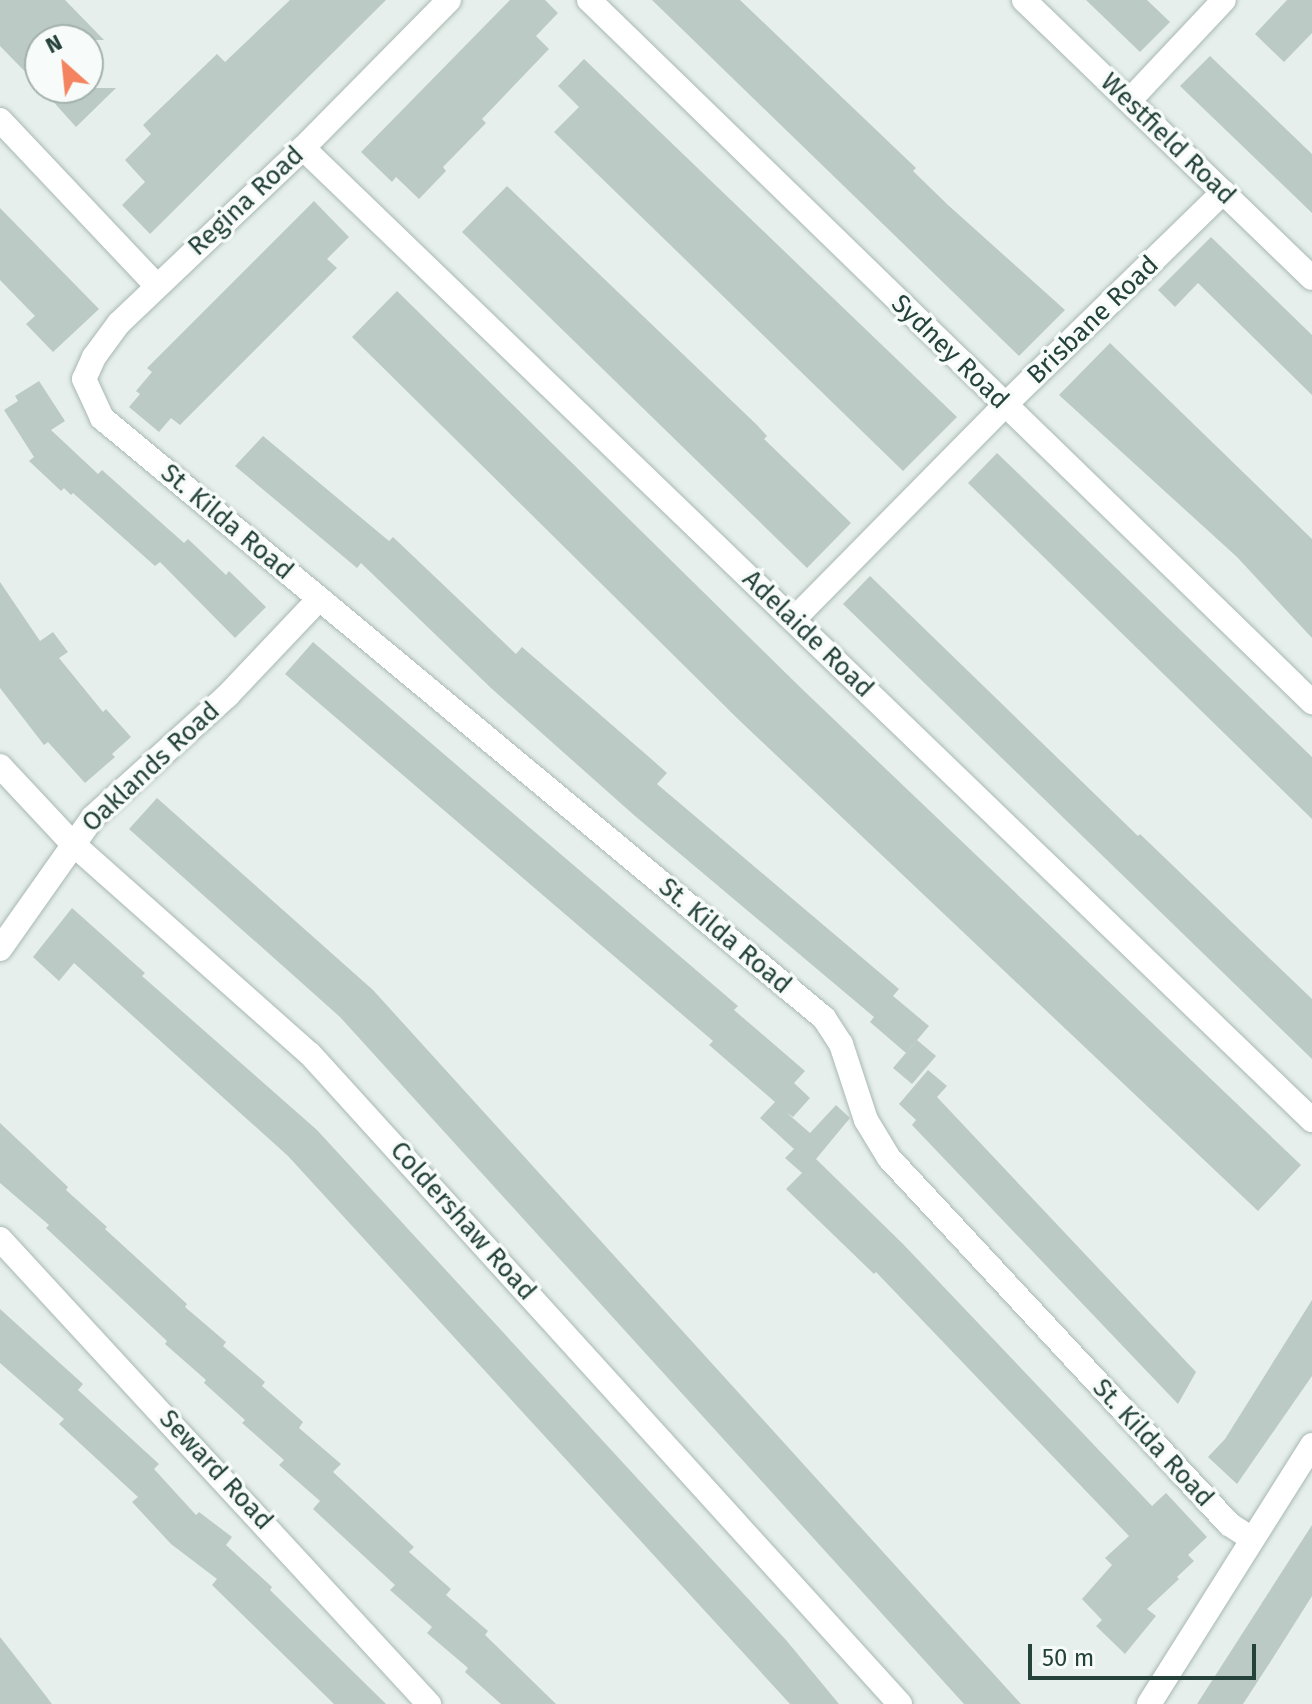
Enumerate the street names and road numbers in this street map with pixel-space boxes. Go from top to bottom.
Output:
street label: Westfield Road [1094,67,1242,211]
street label: Regina Road [182,140,310,262]
street label: Brisbane Road [1021,249,1165,391]
street label: Sydney Road [885,288,1015,416]
street label: St. Kilda Road [154,458,300,586]
street label: Adelaide Road [736,564,880,704]
street label: Oaklands Road [76,695,226,839]
street label: St. Kilda Road [652,872,798,1000]
street label: Coldershaw Road [384,1135,542,1307]
street label: St. Kilda Road [1086,1373,1220,1513]
street label: Seward Road [153,1404,279,1536]

